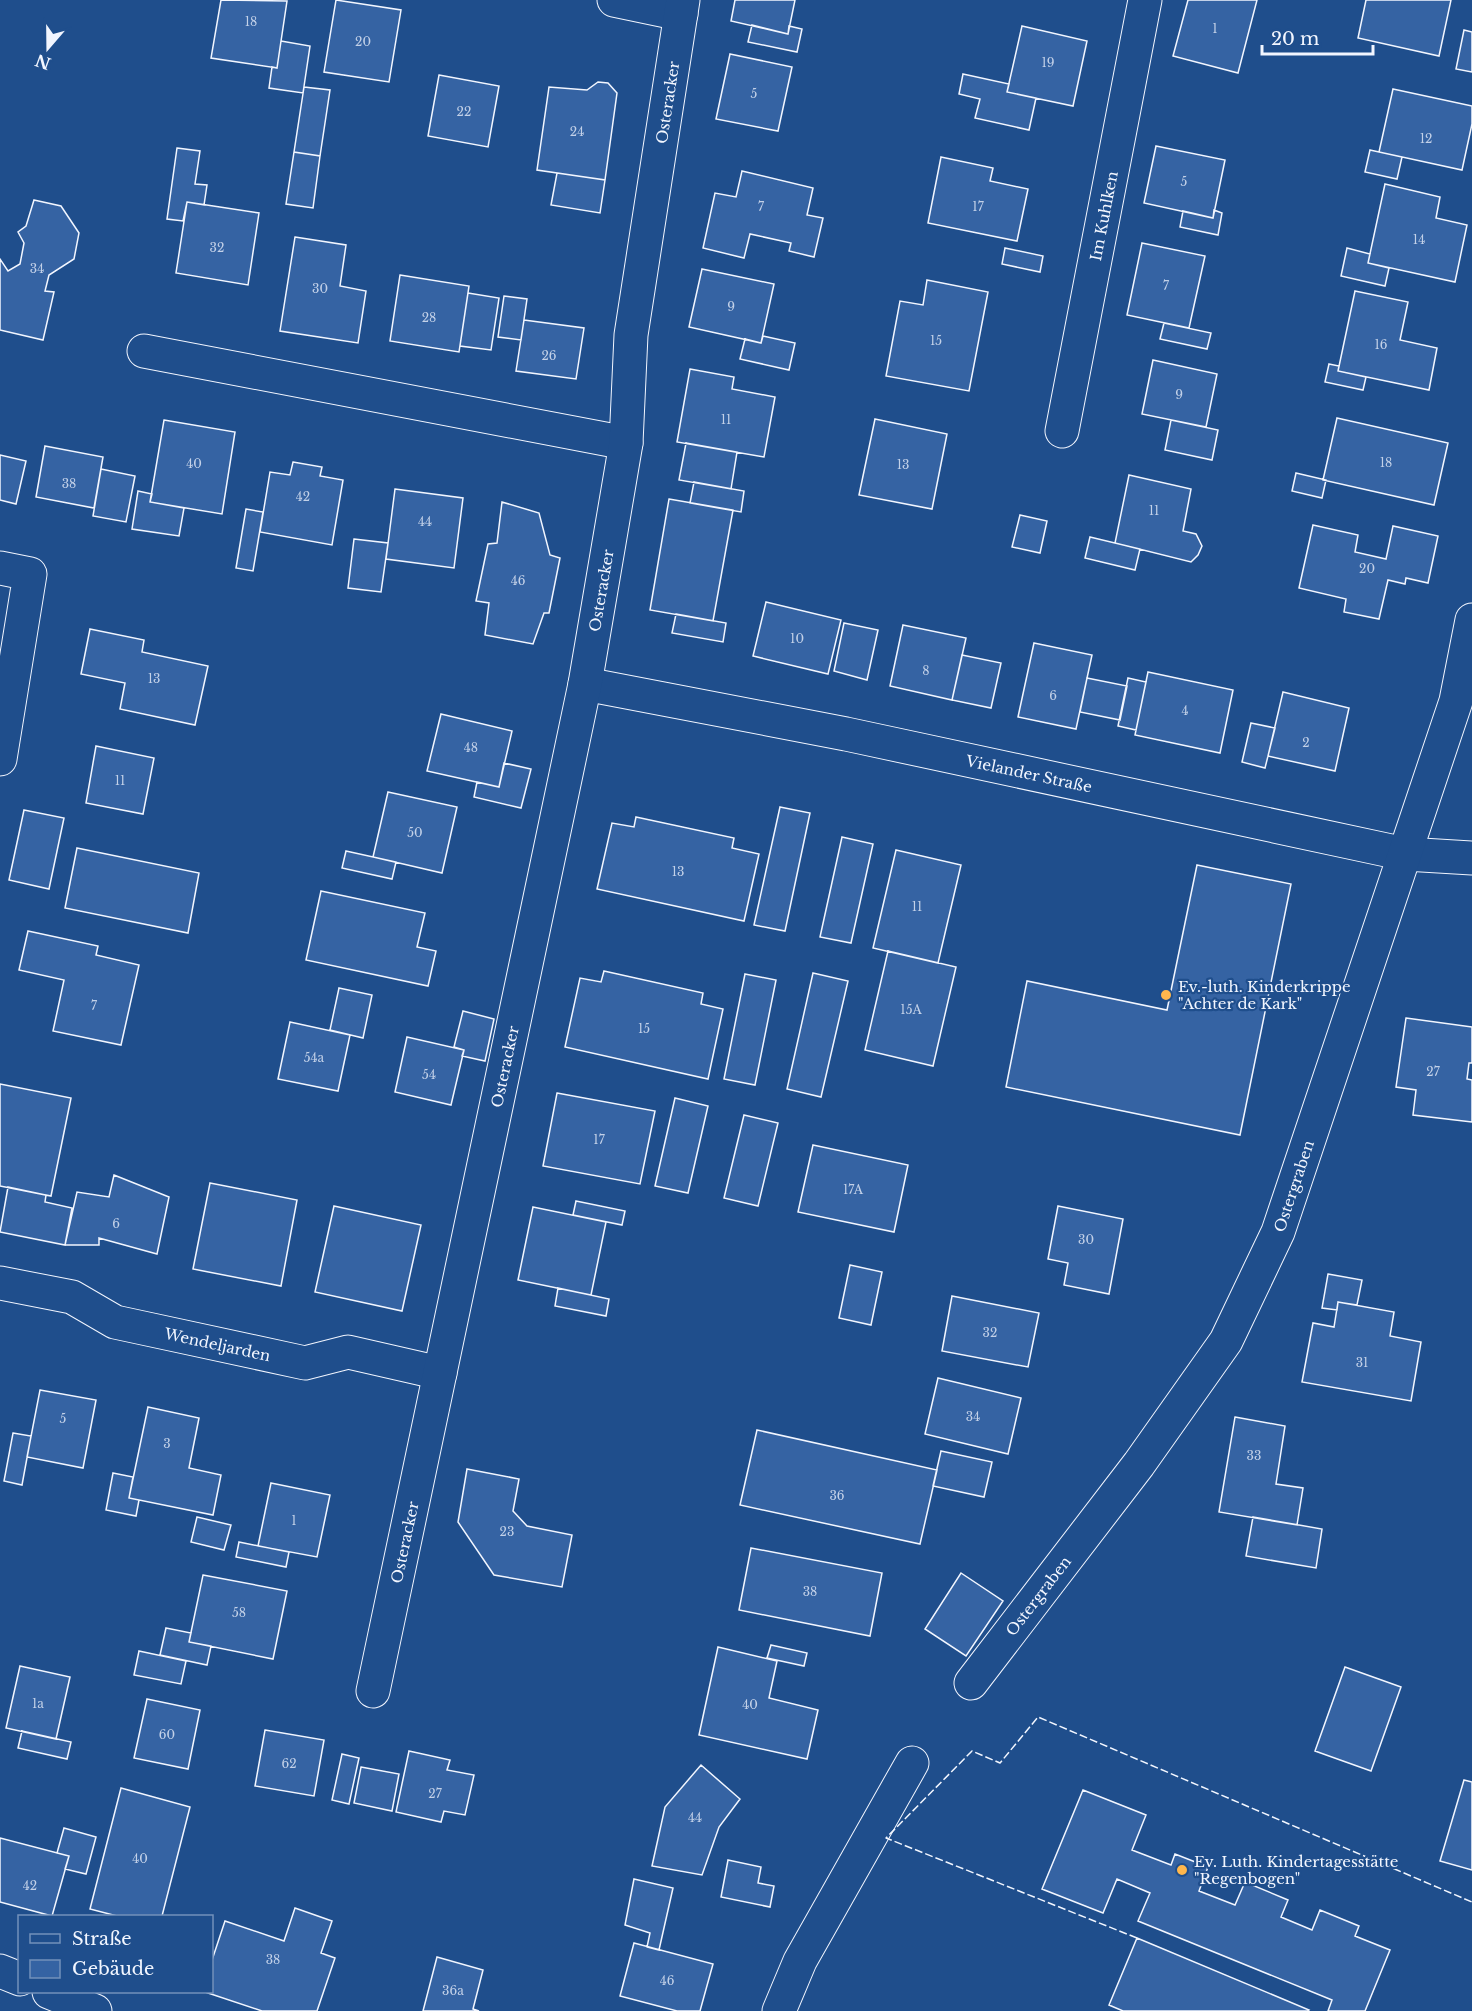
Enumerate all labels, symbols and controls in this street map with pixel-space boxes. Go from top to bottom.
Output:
house number: 18 [245,14,257,29]
north arrow [18,18,78,78]
scale bar [1262,18,1373,56]
house number: 1 [1212,21,1218,36]
text: 20 m [1271,28,1319,50]
house number: 20 [355,34,371,49]
text: N [32,50,53,74]
house number: 19 [1041,55,1055,70]
street label: Osteracker [651,59,683,145]
house number: 5 [751,86,758,101]
house number: 22 [457,104,471,119]
house number: 24 [570,124,584,139]
house number: 12 [1420,131,1432,146]
street label: Im Kuhlken [1085,169,1121,262]
house number: 5 [1181,174,1188,189]
house number: 7 [758,199,765,214]
house number: 17 [972,199,985,214]
house number: 14 [1413,232,1425,247]
house number: 32 [210,240,224,255]
house number: 34 [30,261,44,276]
house number: 7 [1163,278,1170,293]
house number: 30 [312,281,328,296]
house number: 9 [727,299,735,314]
house number: 28 [422,310,436,325]
house number: 15 [930,333,942,348]
house number: 16 [1374,337,1388,352]
house number: 26 [541,348,557,363]
house number: 9 [1175,387,1183,402]
house number: 11 [721,412,731,427]
house number: 18 [1380,455,1392,470]
house number: 40 [186,456,202,471]
house number: 13 [897,457,909,472]
house number: 38 [62,476,76,491]
house number: 42 [296,489,310,504]
house number: 11 [1149,503,1159,518]
house number: 44 [418,514,432,529]
street label: Osteracker [585,547,617,633]
house number: 20 [1359,561,1375,576]
house number: 46 [511,573,526,588]
house number: 10 [790,631,804,646]
house number: 8 [922,663,930,678]
house number: 13 [148,671,160,686]
house number: 6 [1049,688,1057,703]
house number: 4 [1181,703,1189,718]
house number: 2 [1302,735,1310,750]
house number: 48 [464,740,478,755]
street label: Vielander Straße [963,750,1094,796]
house number: 11 [115,773,125,788]
house number: 50 [407,825,423,840]
house number: 13 [672,864,684,879]
house number: 11 [912,899,922,914]
place label: Ev.-luth. Kinderkrippe "Achter de Kark" [1178,977,1351,1013]
marker: Ev.-luth. Kinderkrippe "Achter de Kark" [1159,988,1173,1002]
house number: 7 [91,998,98,1013]
house number: 15A [900,1002,922,1017]
house number: 15 [638,1021,650,1036]
street label: Osteracker [487,1023,522,1109]
house number: 54a [304,1050,325,1065]
house number: 27 [1426,1064,1441,1079]
house number: 54 [422,1067,436,1082]
house number: 17 [593,1132,606,1147]
street label: Ostergraben [1269,1138,1318,1234]
house number: 17A [843,1182,864,1197]
house number: 6 [112,1216,120,1231]
house number: 30 [1078,1232,1094,1247]
street label: Wendeljarden [162,1323,272,1365]
house number: 32 [983,1325,997,1340]
house number: 31 [1356,1355,1368,1370]
house number: 34 [966,1409,980,1424]
house number: 5 [60,1411,67,1426]
house number: 3 [163,1436,171,1451]
house number: 33 [1247,1448,1261,1463]
house number: 36 [829,1488,845,1503]
street label: Osteracker [386,1499,422,1585]
house number: 1 [291,1513,297,1528]
house number: 23 [500,1524,514,1539]
street label: Ostergraben [1001,1552,1075,1639]
house number: 38 [803,1584,817,1599]
house number: 58 [232,1605,246,1620]
house number: 1a [32,1696,44,1711]
house number: 40 [742,1697,758,1712]
house number: 60 [159,1727,175,1742]
house number: 62 [281,1756,297,1771]
house number: 27 [428,1786,443,1801]
house number: 44 [688,1810,702,1825]
house number: 40 [132,1851,148,1866]
place label: Ev. Luth. Kindertagesstätte "Regenbogen" [1194,1852,1398,1888]
marker: Ev. Luth. Kindertagesstätte "Regenbogen" [1175,1863,1189,1877]
house number: 42 [23,1878,37,1893]
legend [18,1915,213,1993]
text: Straße [72,1928,132,1950]
house number: 38 [266,1952,280,1967]
text: Gebäude [72,1958,154,1980]
house number: 46 [660,1973,675,1988]
house number: 36a [442,1983,464,1998]

